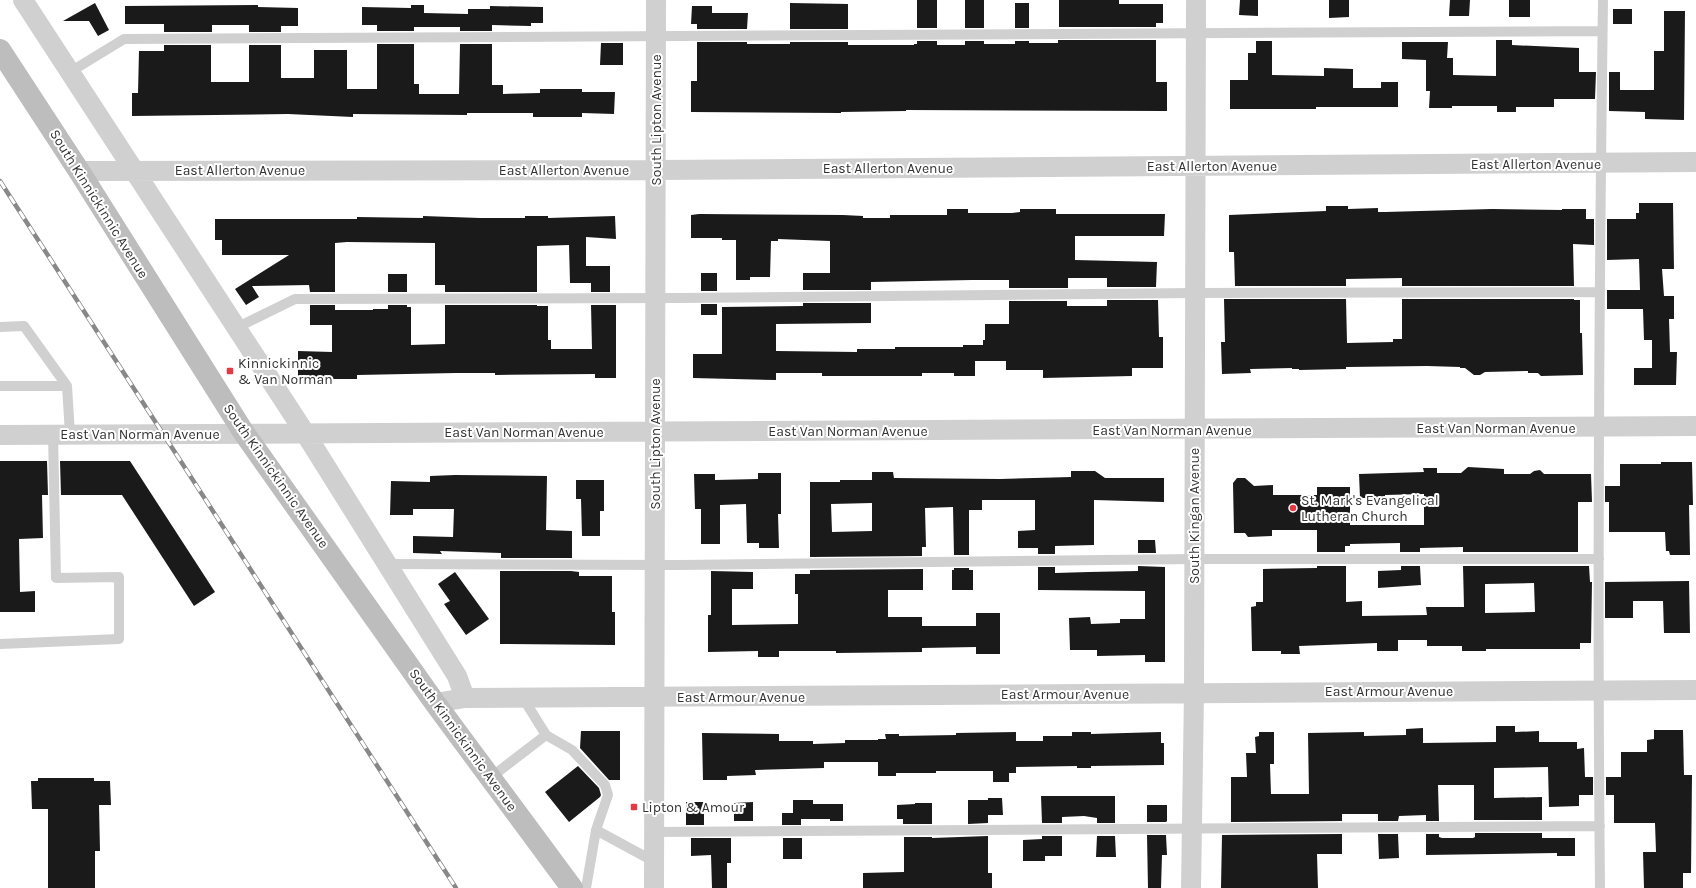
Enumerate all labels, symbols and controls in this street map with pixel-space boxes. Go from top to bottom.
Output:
street label: South Lipton Avenue [648,54,665,186]
street label: South Kinnickinnic Avenue [46,126,152,282]
street label: East Allerton Avenue [1471,156,1601,173]
street label: East Allerton Avenue [1147,158,1277,175]
street label: East Allerton Avenue [823,160,953,177]
street label: East Allerton Avenue [175,162,305,179]
street label: East Allerton Avenue [499,162,629,179]
place label: Kinnickinnic & Van Norman [238,355,333,388]
marker: Kinnickinnic & Van Norman [225,366,235,376]
street label: South Lipton Avenue [647,378,664,510]
street label: South Kinnickinnic Avenue [220,401,332,551]
street label: East Van Norman Avenue [1416,420,1576,437]
street label: East Van Norman Avenue [1092,422,1252,439]
street label: East Van Norman Avenue [768,423,928,440]
street label: East Van Norman Avenue [444,424,604,441]
street label: East Van Norman Avenue [60,426,220,443]
street label: South Kingan Avenue [1186,448,1203,584]
place label: St. Mark's Evangelical Lutheran Church [1301,492,1439,525]
marker: St. Mark's Evangelical Lutheran Church [1288,503,1298,513]
street label: South Kinnickinnic Avenue [405,665,521,815]
street label: East Armour Avenue [1325,683,1453,700]
street label: East Armour Avenue [1001,686,1129,703]
street label: East Armour Avenue [677,689,805,706]
place label: Lipton & Amour [642,799,745,816]
marker: Lipton & Amour [629,802,639,812]

